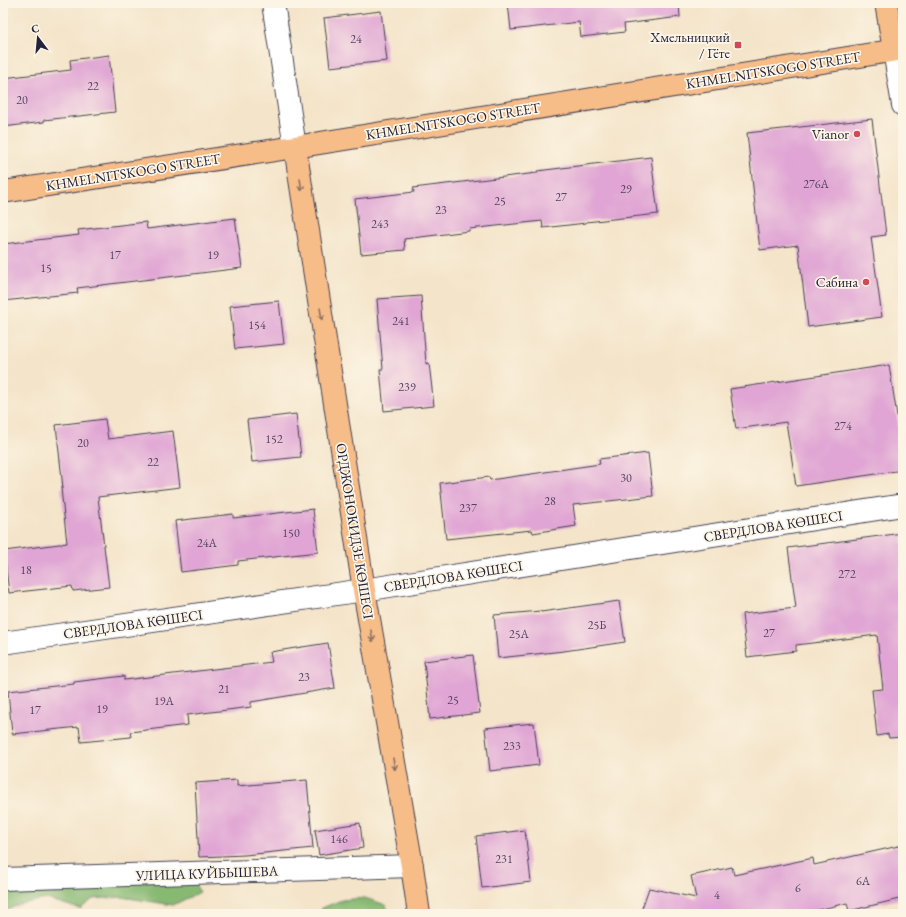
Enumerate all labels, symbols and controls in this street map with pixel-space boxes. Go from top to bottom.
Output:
north arrow [18,18,58,58]
text: С [30,21,41,36]
place label: Хмельницкий / Гёте [649,28,731,62]
house number: 24 [350,31,362,47]
marker: Хмельницкий / Гёте [733,40,743,50]
street label: KHMELNITSKOGO STREET [685,47,862,93]
house number: 22 [87,78,99,94]
house number: 20 [16,92,28,108]
street label: KHMELNITSKOGO STREET [365,98,542,144]
place label: Vianor [812,125,849,143]
marker: Vianor [852,129,862,139]
street label: KHMELNITSKOGO STREET [45,149,222,195]
house number: 276А [803,176,829,192]
one-way arrow [297,178,305,191]
house number: 29 [620,181,632,197]
house number: 27 [555,189,567,205]
house number: 25 [494,193,506,209]
house number: 23 [435,202,447,218]
house number: 243 [371,216,389,232]
house number: 17 [109,247,121,263]
house number: 19 [207,247,219,263]
house number: 15 [40,260,52,276]
place label: Сабина [816,273,858,291]
marker: Сабина [861,277,871,287]
one-way arrow [317,307,325,320]
house number: 241 [392,313,410,329]
house number: 154 [248,317,266,333]
house number: 239 [398,379,416,395]
house number: 274 [834,418,852,434]
house number: 152 [265,431,283,447]
house number: 20 [77,435,89,451]
street label: ОРДЖОНОКИДЗЕ КӨШЕСІ [332,442,378,620]
house number: 22 [147,454,159,470]
house number: 30 [620,470,632,486]
house number: 28 [544,493,556,509]
house number: 237 [459,500,477,516]
street label: СВЕРДЛОВА КӨШЕСІ [702,506,844,546]
house number: 150 [282,525,300,541]
house number: 24А [197,535,218,551]
street label: СВЕРДЛОВА КӨШЕСІ [382,556,524,596]
house number: 18 [20,562,32,578]
house number: 272 [838,566,856,582]
street label: СВЕРДЛОВА КӨШЕСІ [62,605,204,643]
house number: 25Б [588,617,606,633]
house number: 27 [763,625,775,641]
house number: 25А [509,626,530,642]
one-way arrow [368,629,376,642]
house number: 23 [298,669,310,685]
house number: 21 [218,681,230,697]
house number: 25 [447,692,459,708]
house number: 19А [154,693,175,709]
house number: 19 [96,701,108,717]
house number: 17 [29,702,41,718]
house number: 233 [503,738,521,754]
one-way arrow [390,757,398,770]
house number: 146 [330,831,348,847]
house number: 231 [495,851,513,867]
street label: УЛИЦА КУЙБЫШЕВА [134,862,279,885]
house number: 6А [856,873,871,889]
house number: 6 [795,880,801,896]
house number: 4 [714,887,720,903]

